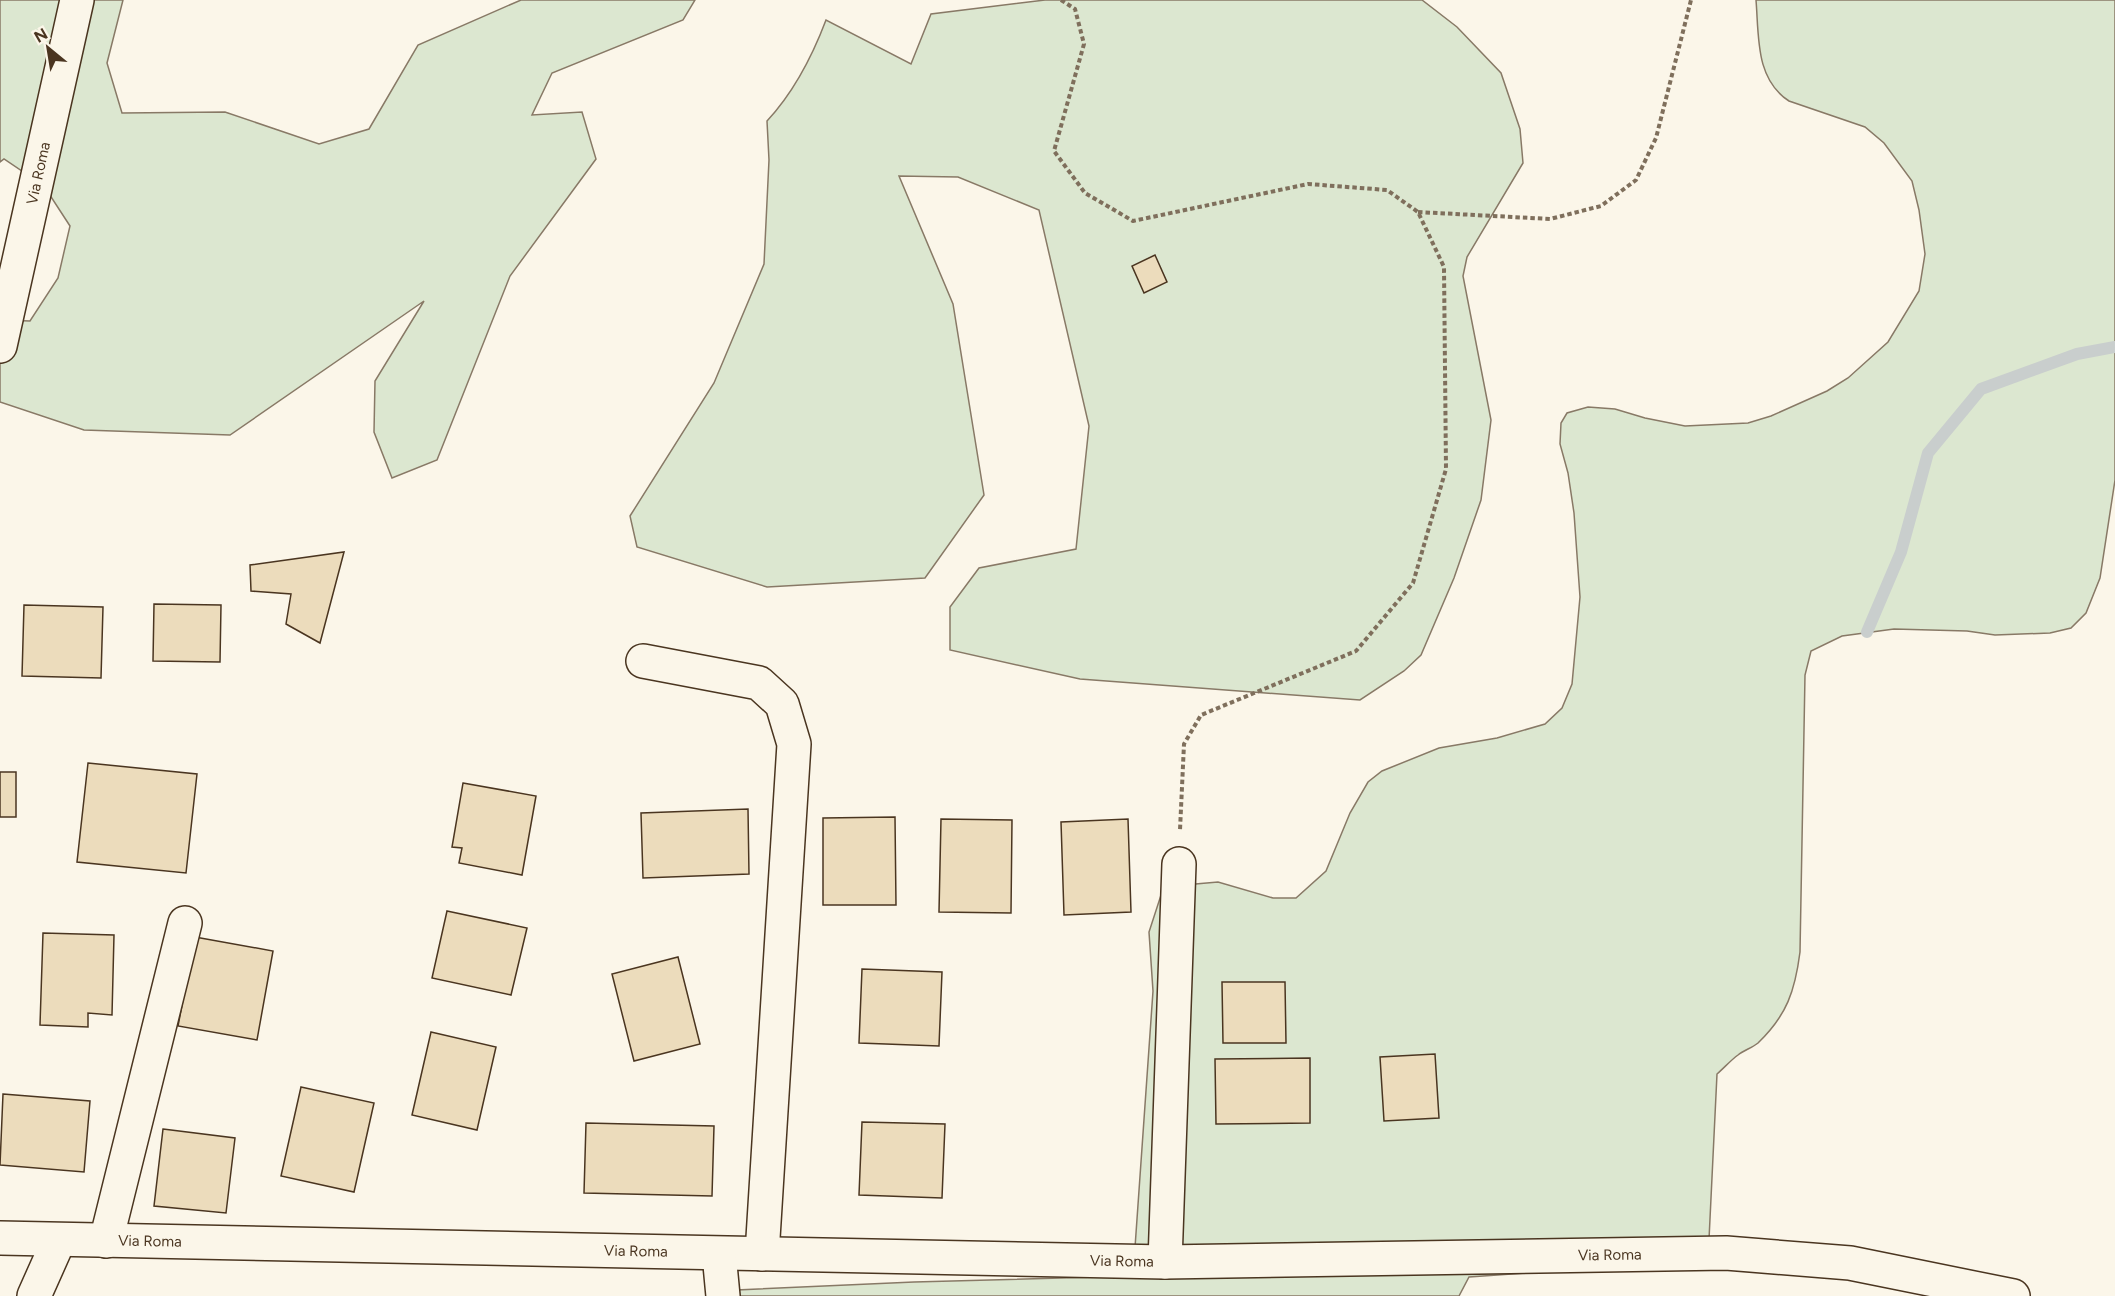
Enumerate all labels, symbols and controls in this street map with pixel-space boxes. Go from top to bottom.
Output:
north arrow [18,18,78,78]
text: N [31,24,51,47]
street label: Via Roma [23,140,54,206]
street label: Via Roma [118,1231,182,1251]
street label: Via Roma [604,1241,668,1261]
street label: Via Roma [1578,1245,1642,1264]
street label: Via Roma [1090,1251,1154,1271]

